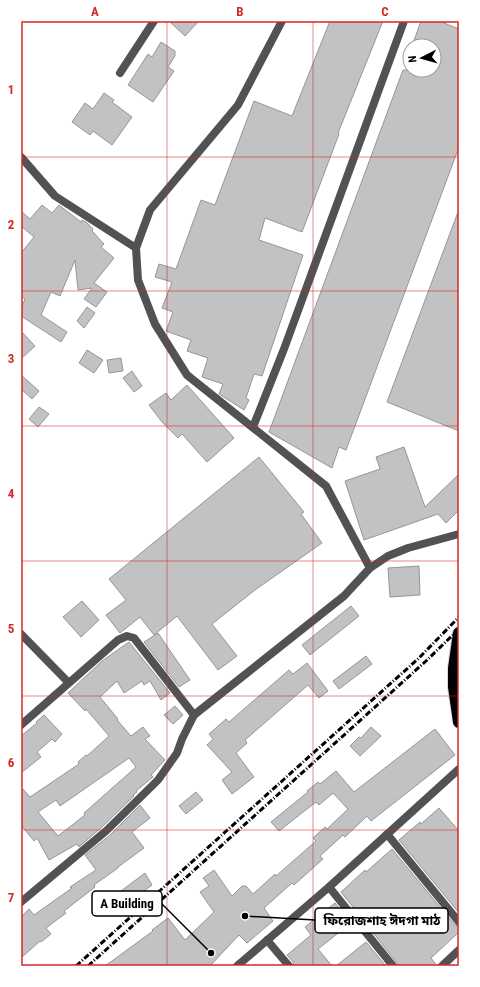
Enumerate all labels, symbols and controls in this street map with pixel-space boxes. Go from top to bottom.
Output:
text: A [91,4,99,19]
text: B [236,4,244,19]
text: C [381,4,389,19]
north arrow [402,38,442,78]
text: N [406,55,419,63]
text: 1 [8,82,14,97]
text: 2 [8,217,15,232]
text: 3 [8,351,14,366]
text: 4 [8,486,15,501]
text: 5 [8,621,15,636]
text: 6 [8,755,15,770]
text: 7 [8,890,15,905]
callout: A Building [92,891,162,916]
text: A Building [100,896,154,911]
callout: ফিরোজশাহ ঈদগা মাঠ [315,908,448,933]
text: ফিরোজশাহ ঈদগা মাঠ [323,913,441,928]

